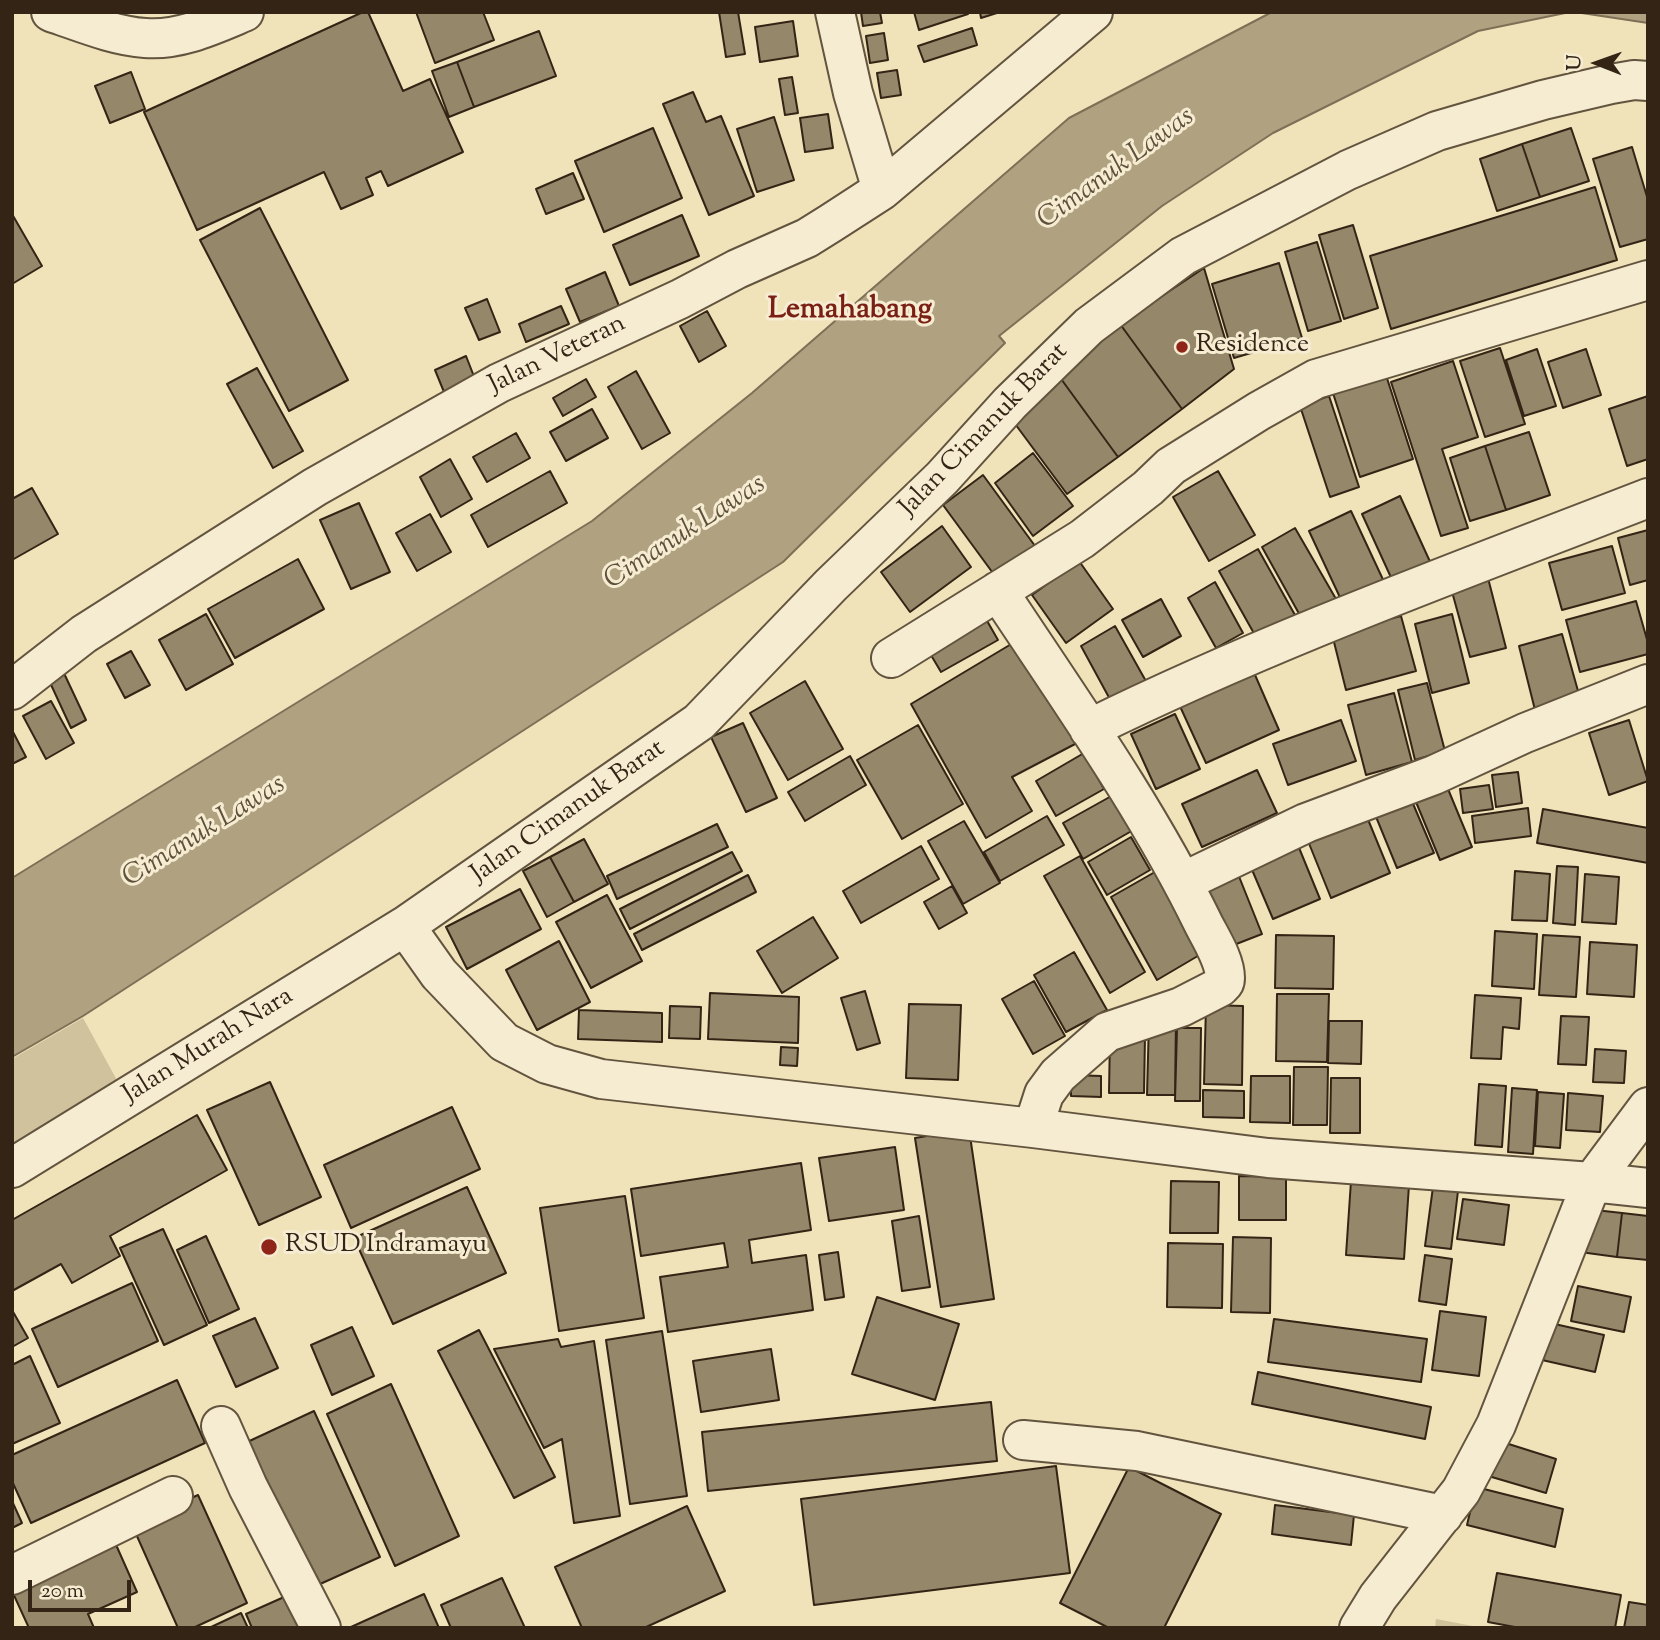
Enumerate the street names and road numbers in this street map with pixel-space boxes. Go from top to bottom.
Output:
street label: Jalan Veteran [485,309,631,403]
street label: Jalan Cimanuk Barat [894,338,1076,524]
street label: Jalan Cimanuk Barat [466,734,672,892]
street label: Jalan Murah Nara [118,982,300,1112]

